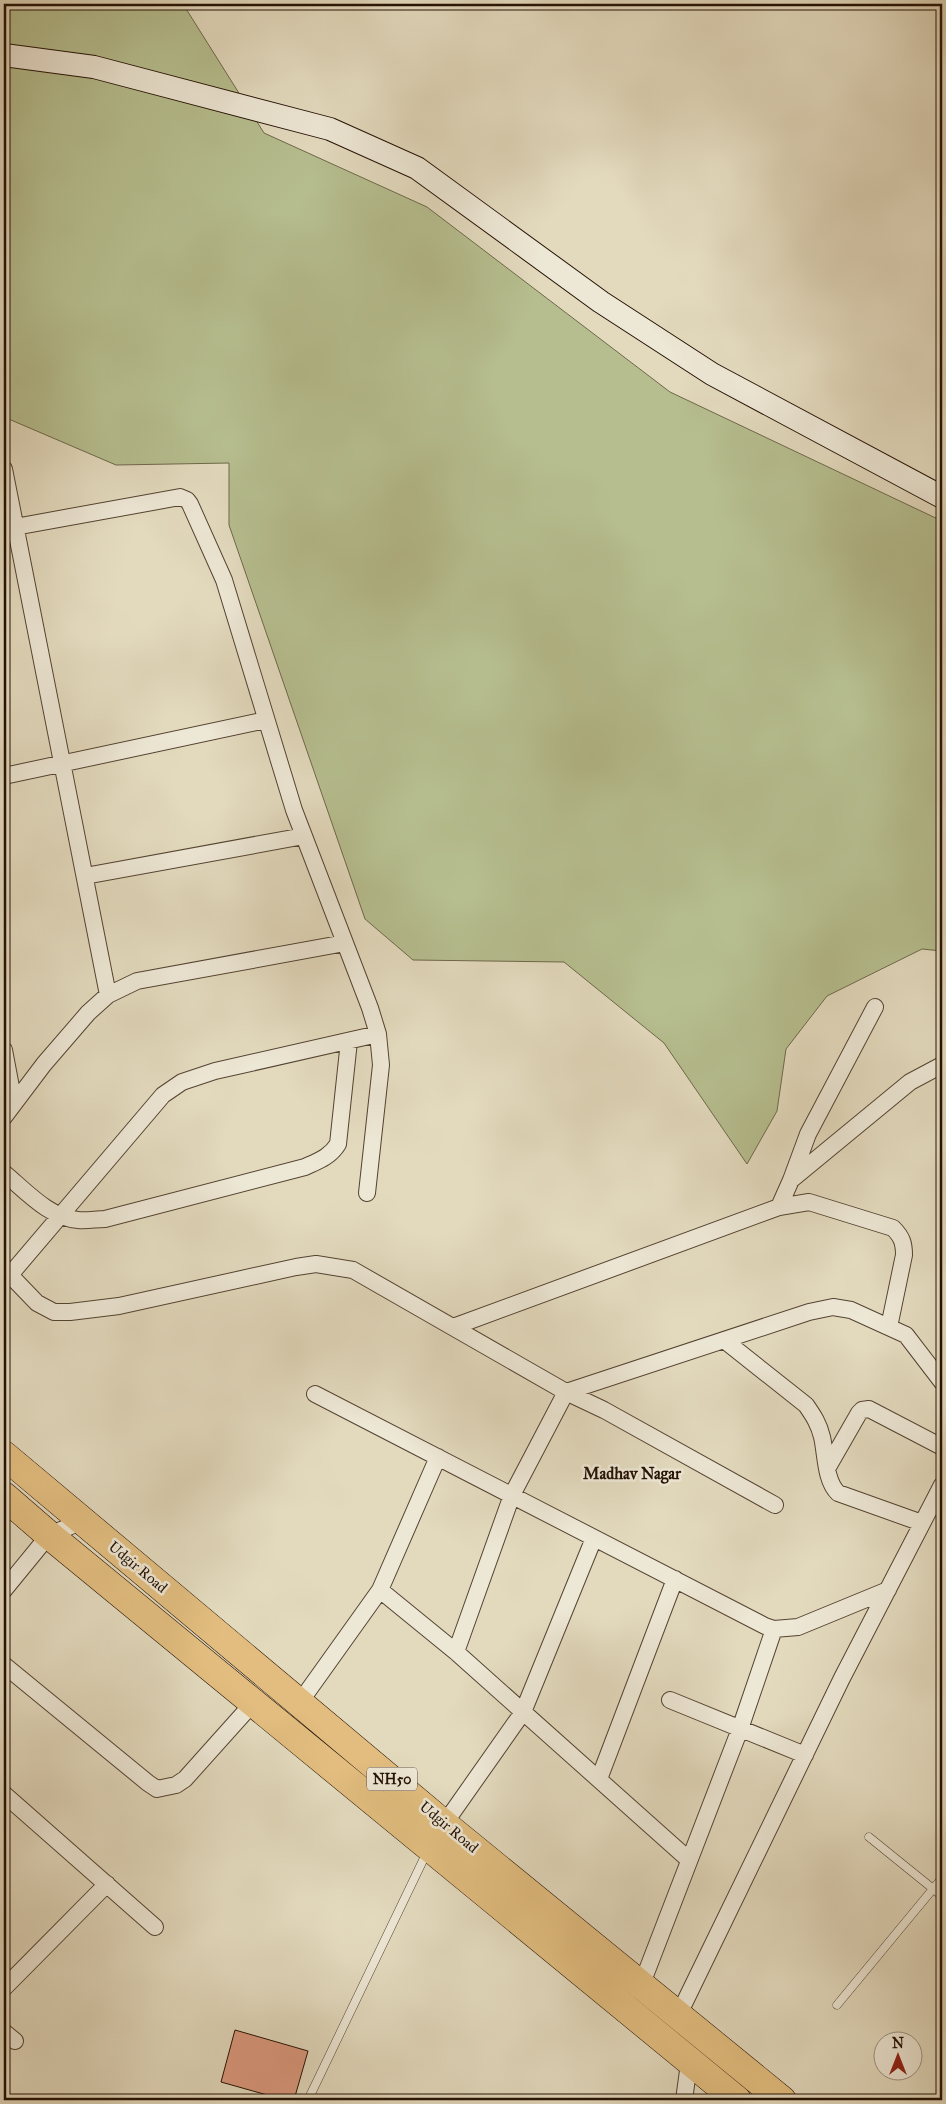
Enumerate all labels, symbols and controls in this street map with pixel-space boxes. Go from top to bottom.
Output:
district label: Madhav Nagar [583,1464,682,1484]
street label: Udgir Road [105,1537,171,1597]
road number: NH50 [367,1768,417,1790]
street label: Udgir Road [416,1797,482,1857]
north arrow [874,2032,924,2082]
text: N [892,2035,904,2052]

